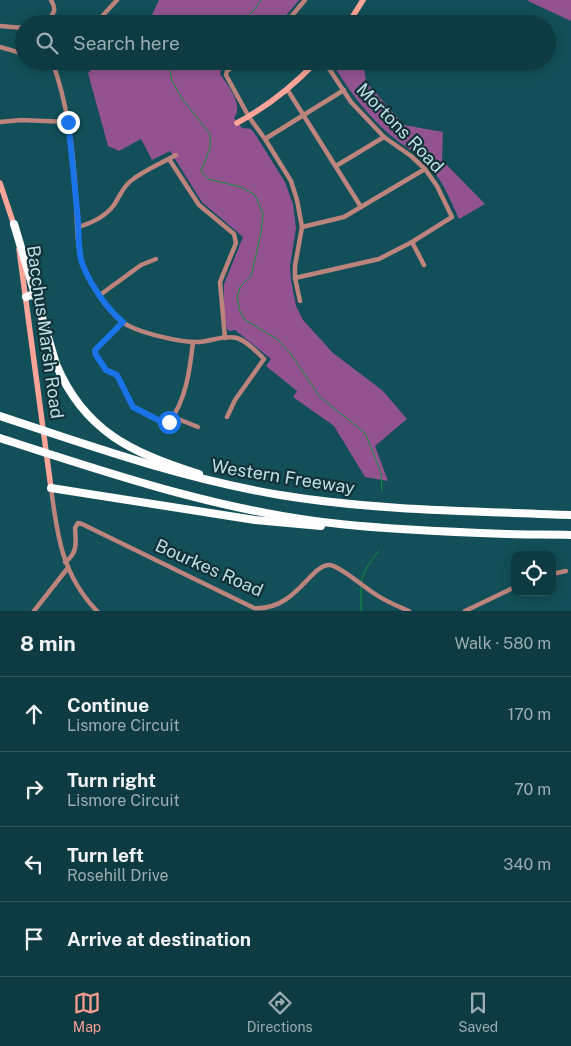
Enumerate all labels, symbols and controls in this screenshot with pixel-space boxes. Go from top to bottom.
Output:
search box [15,15,556,70]
icon: search [33,29,61,57]
text: Search here [73,32,180,54]
street label: Mortons Road [352,79,448,177]
route end [57,111,80,134]
street label: Bacchus Marsh Road [23,244,68,420]
route start [158,411,181,434]
street label: Western Freeway [210,455,357,498]
street label: Bourkes Road [152,534,266,601]
map controls [511,551,556,596]
button: locate [511,551,556,596]
text: 8 min [20,631,76,656]
text: Walk · 580 m [454,634,551,653]
text: Continue [67,694,149,716]
icon: ahead [20,700,48,728]
text: 170 m [508,705,551,724]
text: Lismore Circuit [67,716,180,735]
text: Turn right [67,769,156,791]
icon: right [20,775,48,803]
text: 70 m [514,780,551,799]
text: Lismore Circuit [67,791,180,810]
text: Turn left [67,844,144,866]
icon: left [20,850,48,878]
text: 340 m [503,855,551,874]
text: Rosehill Drive [67,866,169,885]
icon: arrive [20,925,48,953]
text: Arrive at destination [67,928,251,950]
tab: Map [73,989,101,1035]
tab: Directions [247,989,313,1035]
tab: Saved [458,989,498,1035]

